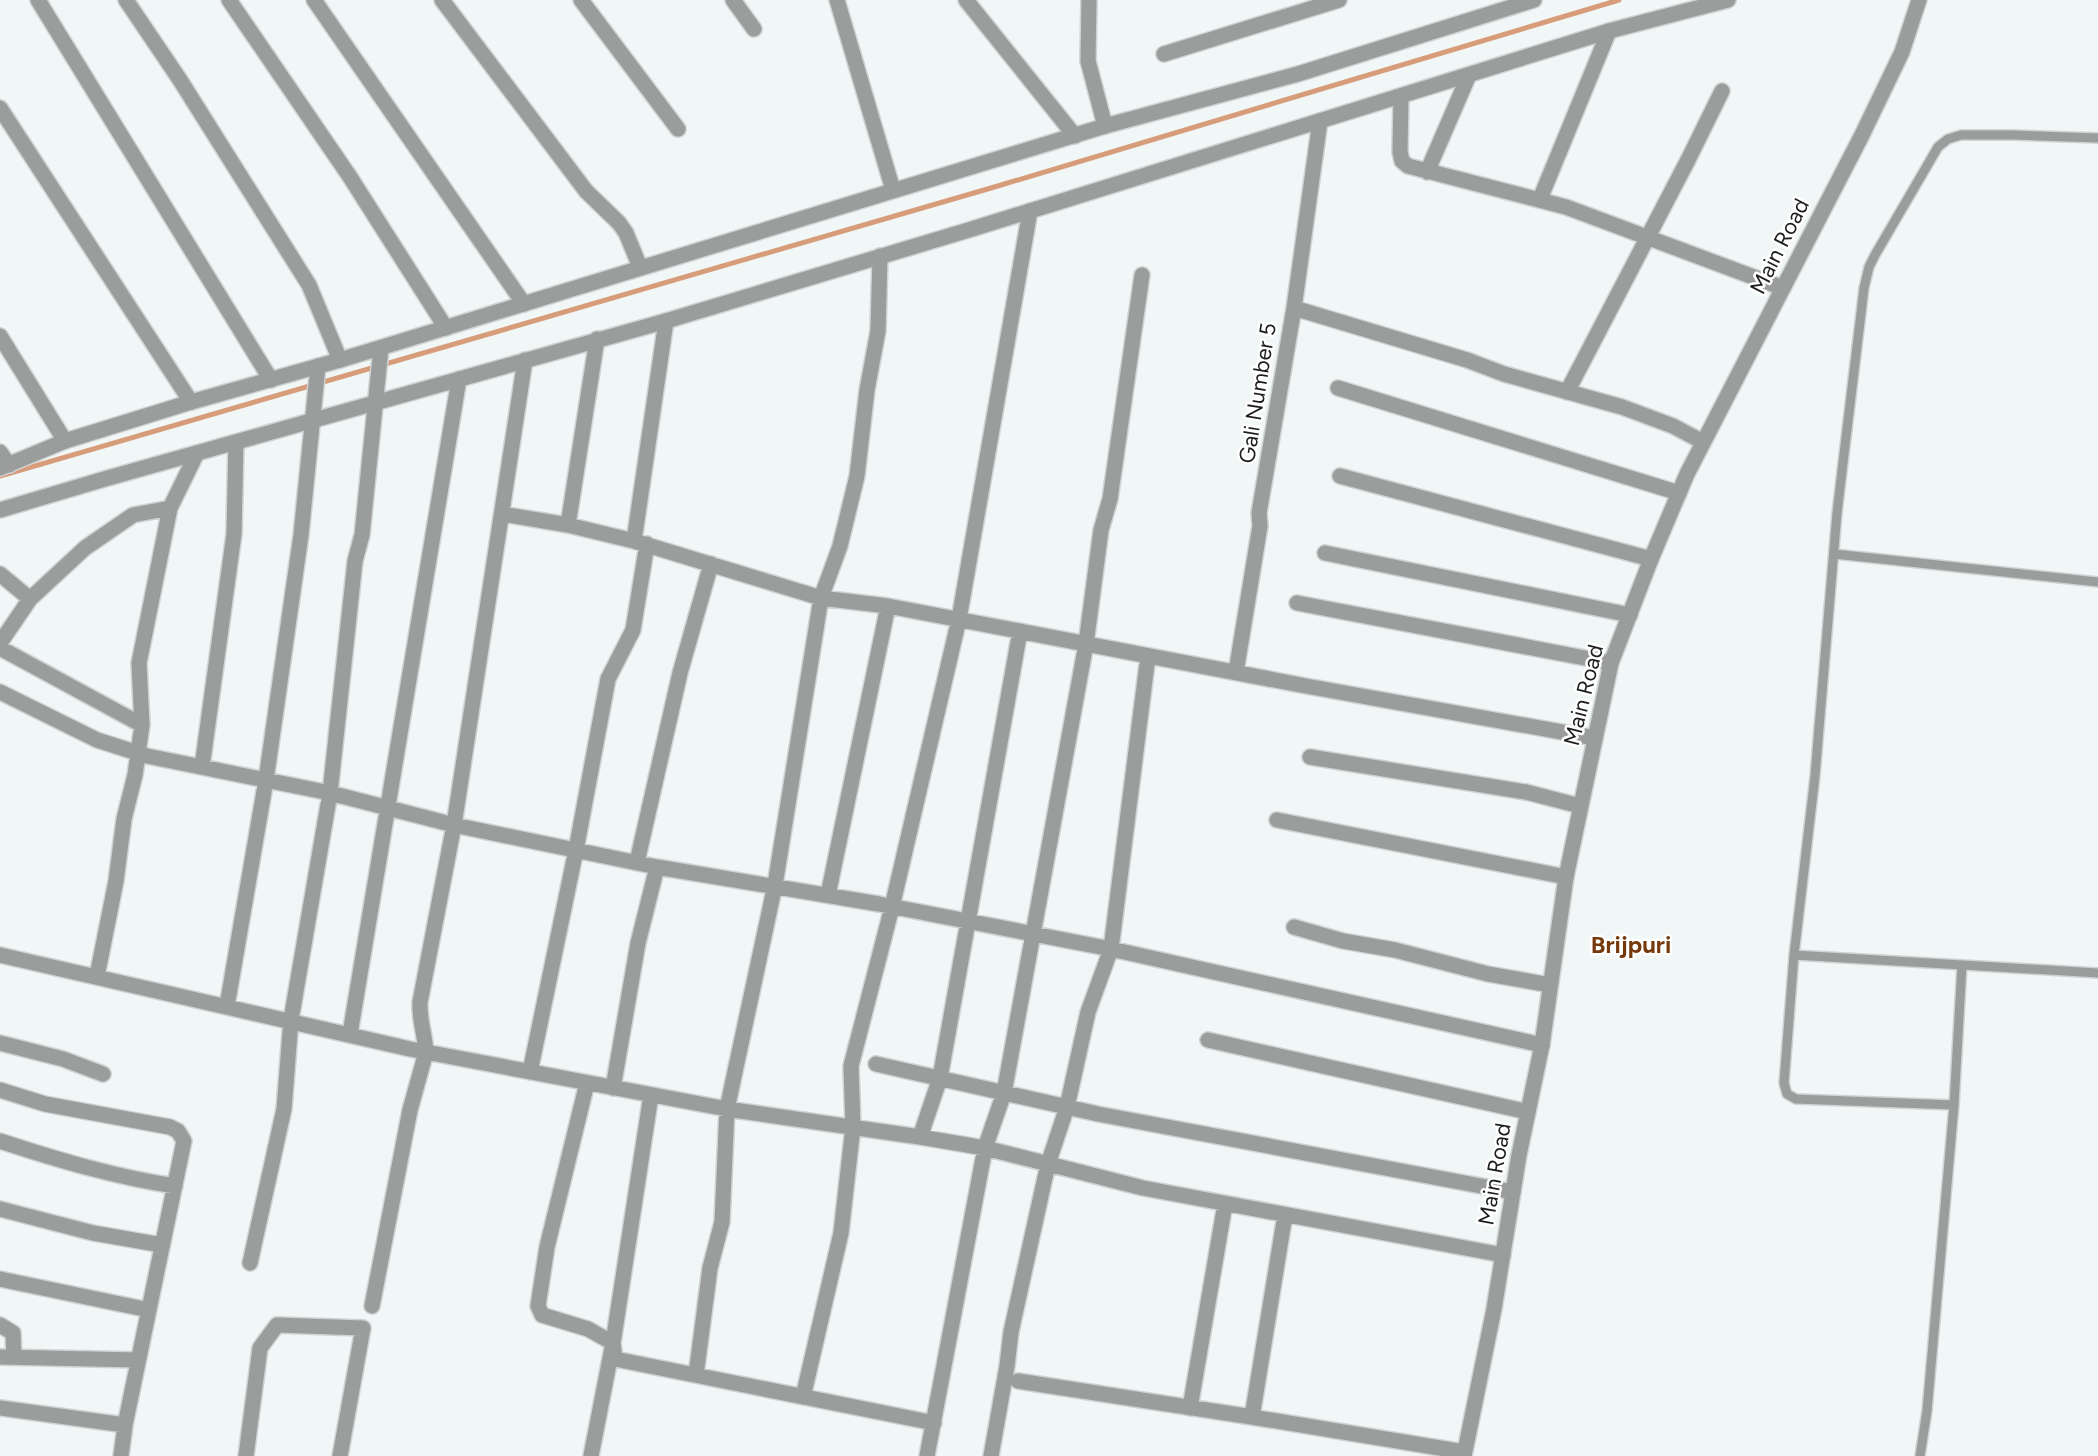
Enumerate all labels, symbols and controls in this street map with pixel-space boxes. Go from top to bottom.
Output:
street label: Main Road [1744,194,1815,298]
street label: Gali Number 5 [1233,321,1282,465]
street label: Main Road [1558,642,1609,749]
district label: Brijpuri [1591,930,1671,959]
street label: Main Road [1472,1121,1517,1227]

